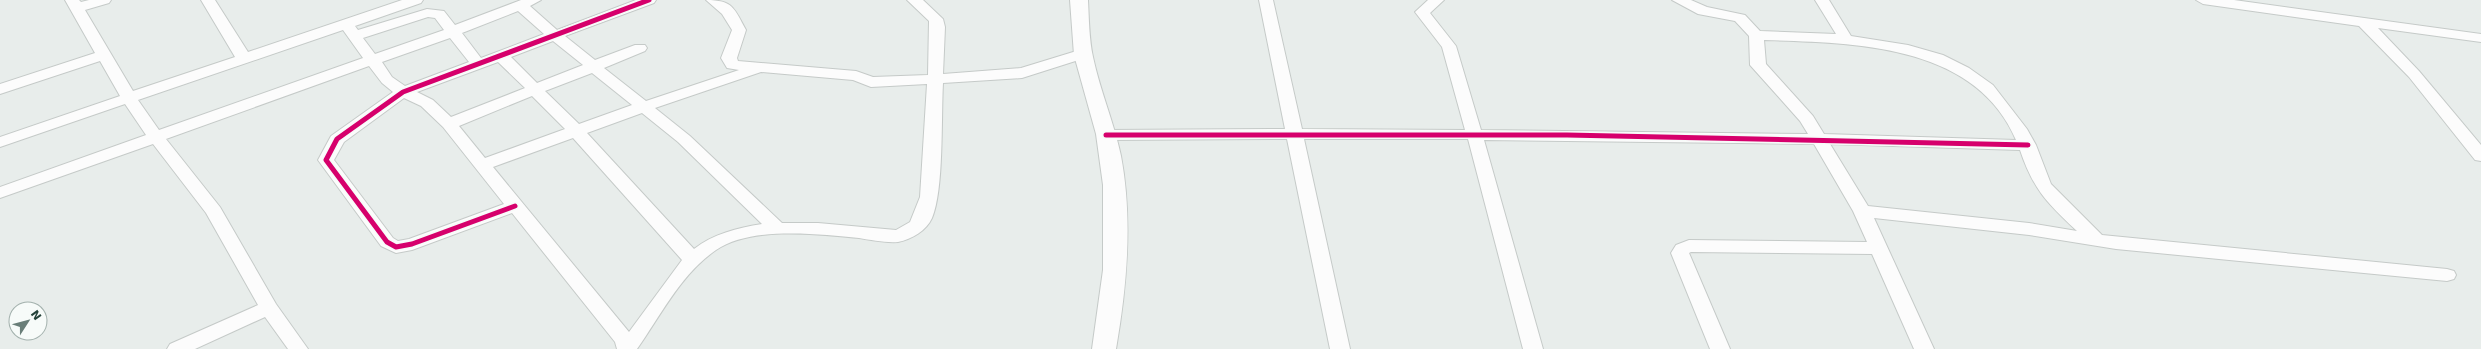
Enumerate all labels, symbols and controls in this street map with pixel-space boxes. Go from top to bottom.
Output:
north arrow [8,301,48,341]
text: N [28,308,44,323]

